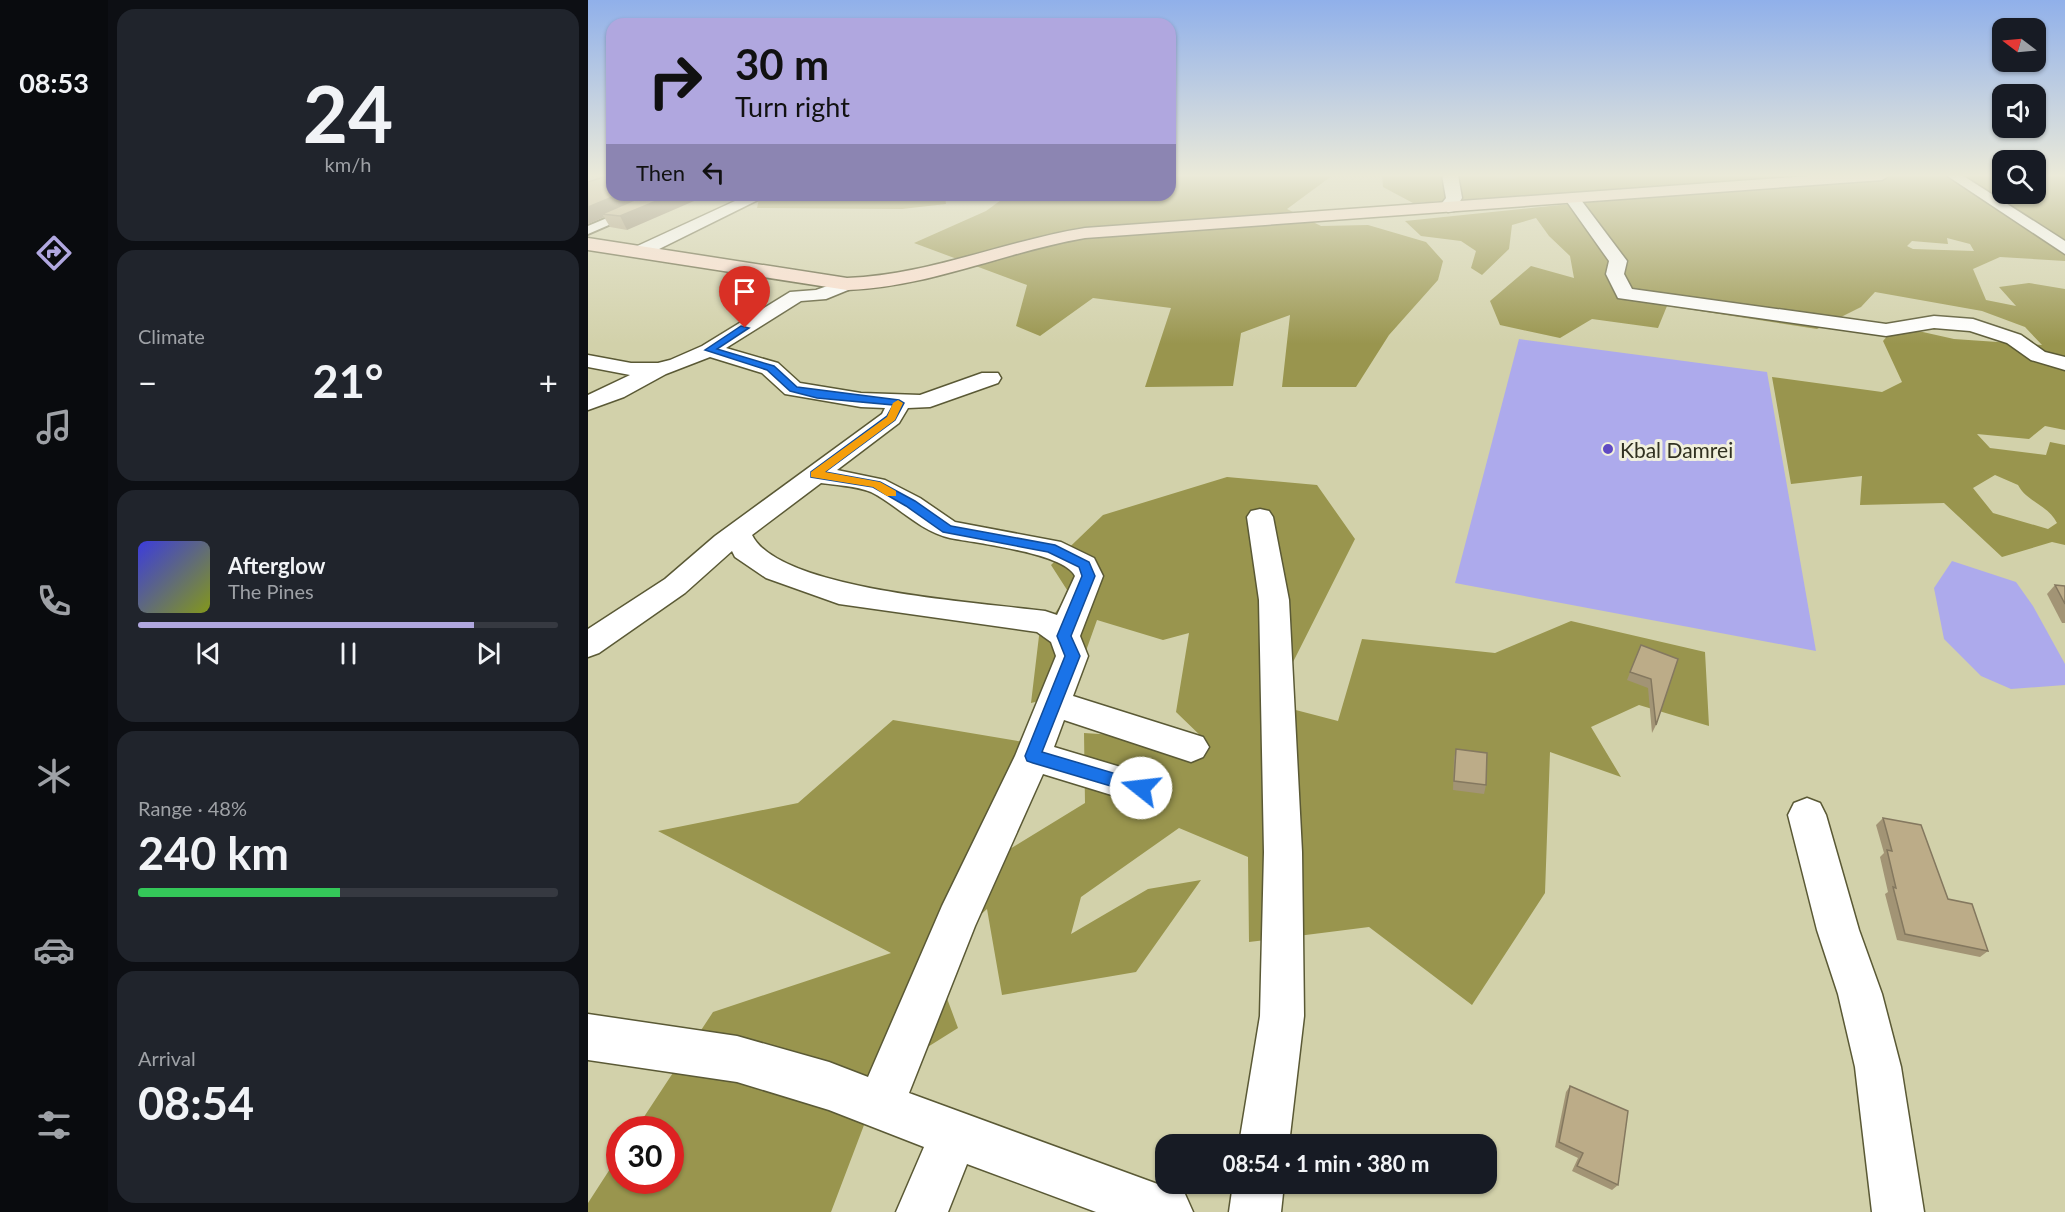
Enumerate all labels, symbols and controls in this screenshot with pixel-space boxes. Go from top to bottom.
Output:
north arrow [1992,18,2046,72]
map controls [1992,18,2046,204]
text: 30 m [735,39,829,89]
icon: right [636,42,714,120]
text: 08:53 [19,66,89,99]
text: 24 [303,66,393,160]
button: sound [1992,84,2046,138]
text: Turn right [735,90,850,123]
button: search [1992,150,2046,204]
text: km/h [325,152,371,176]
icon: left [697,156,730,189]
text: Then [636,159,685,186]
icon: directions [33,232,75,274]
pin [719,266,770,328]
icon: arrive [728,275,761,308]
text: Climate [138,324,205,348]
text: 21° [313,354,383,408]
text: − [138,362,157,402]
text: + [539,362,558,402]
icon: music [33,406,75,448]
place label: Kbal Damrei [1620,437,1733,462]
marker: Kbal Damrei [1601,442,1615,456]
text: Afterglow [228,552,325,579]
text: The Pines [228,579,314,603]
icon: phone [33,580,75,622]
icon: previous [192,637,225,670]
icon: pause [332,637,365,670]
icon: next [472,637,505,670]
icon: climate [33,755,75,797]
position arrow [1109,756,1173,820]
text: Range · 48% [138,796,247,820]
text: 240 km [138,826,289,880]
icon: car [33,929,75,971]
text: Arrival [138,1046,196,1070]
text: 08:54 [138,1076,254,1130]
icon: filters [33,1104,75,1146]
speed limit sign: 30 [606,1116,684,1194]
text: 08:54 · 1 min · 380 m [1223,1150,1429,1177]

